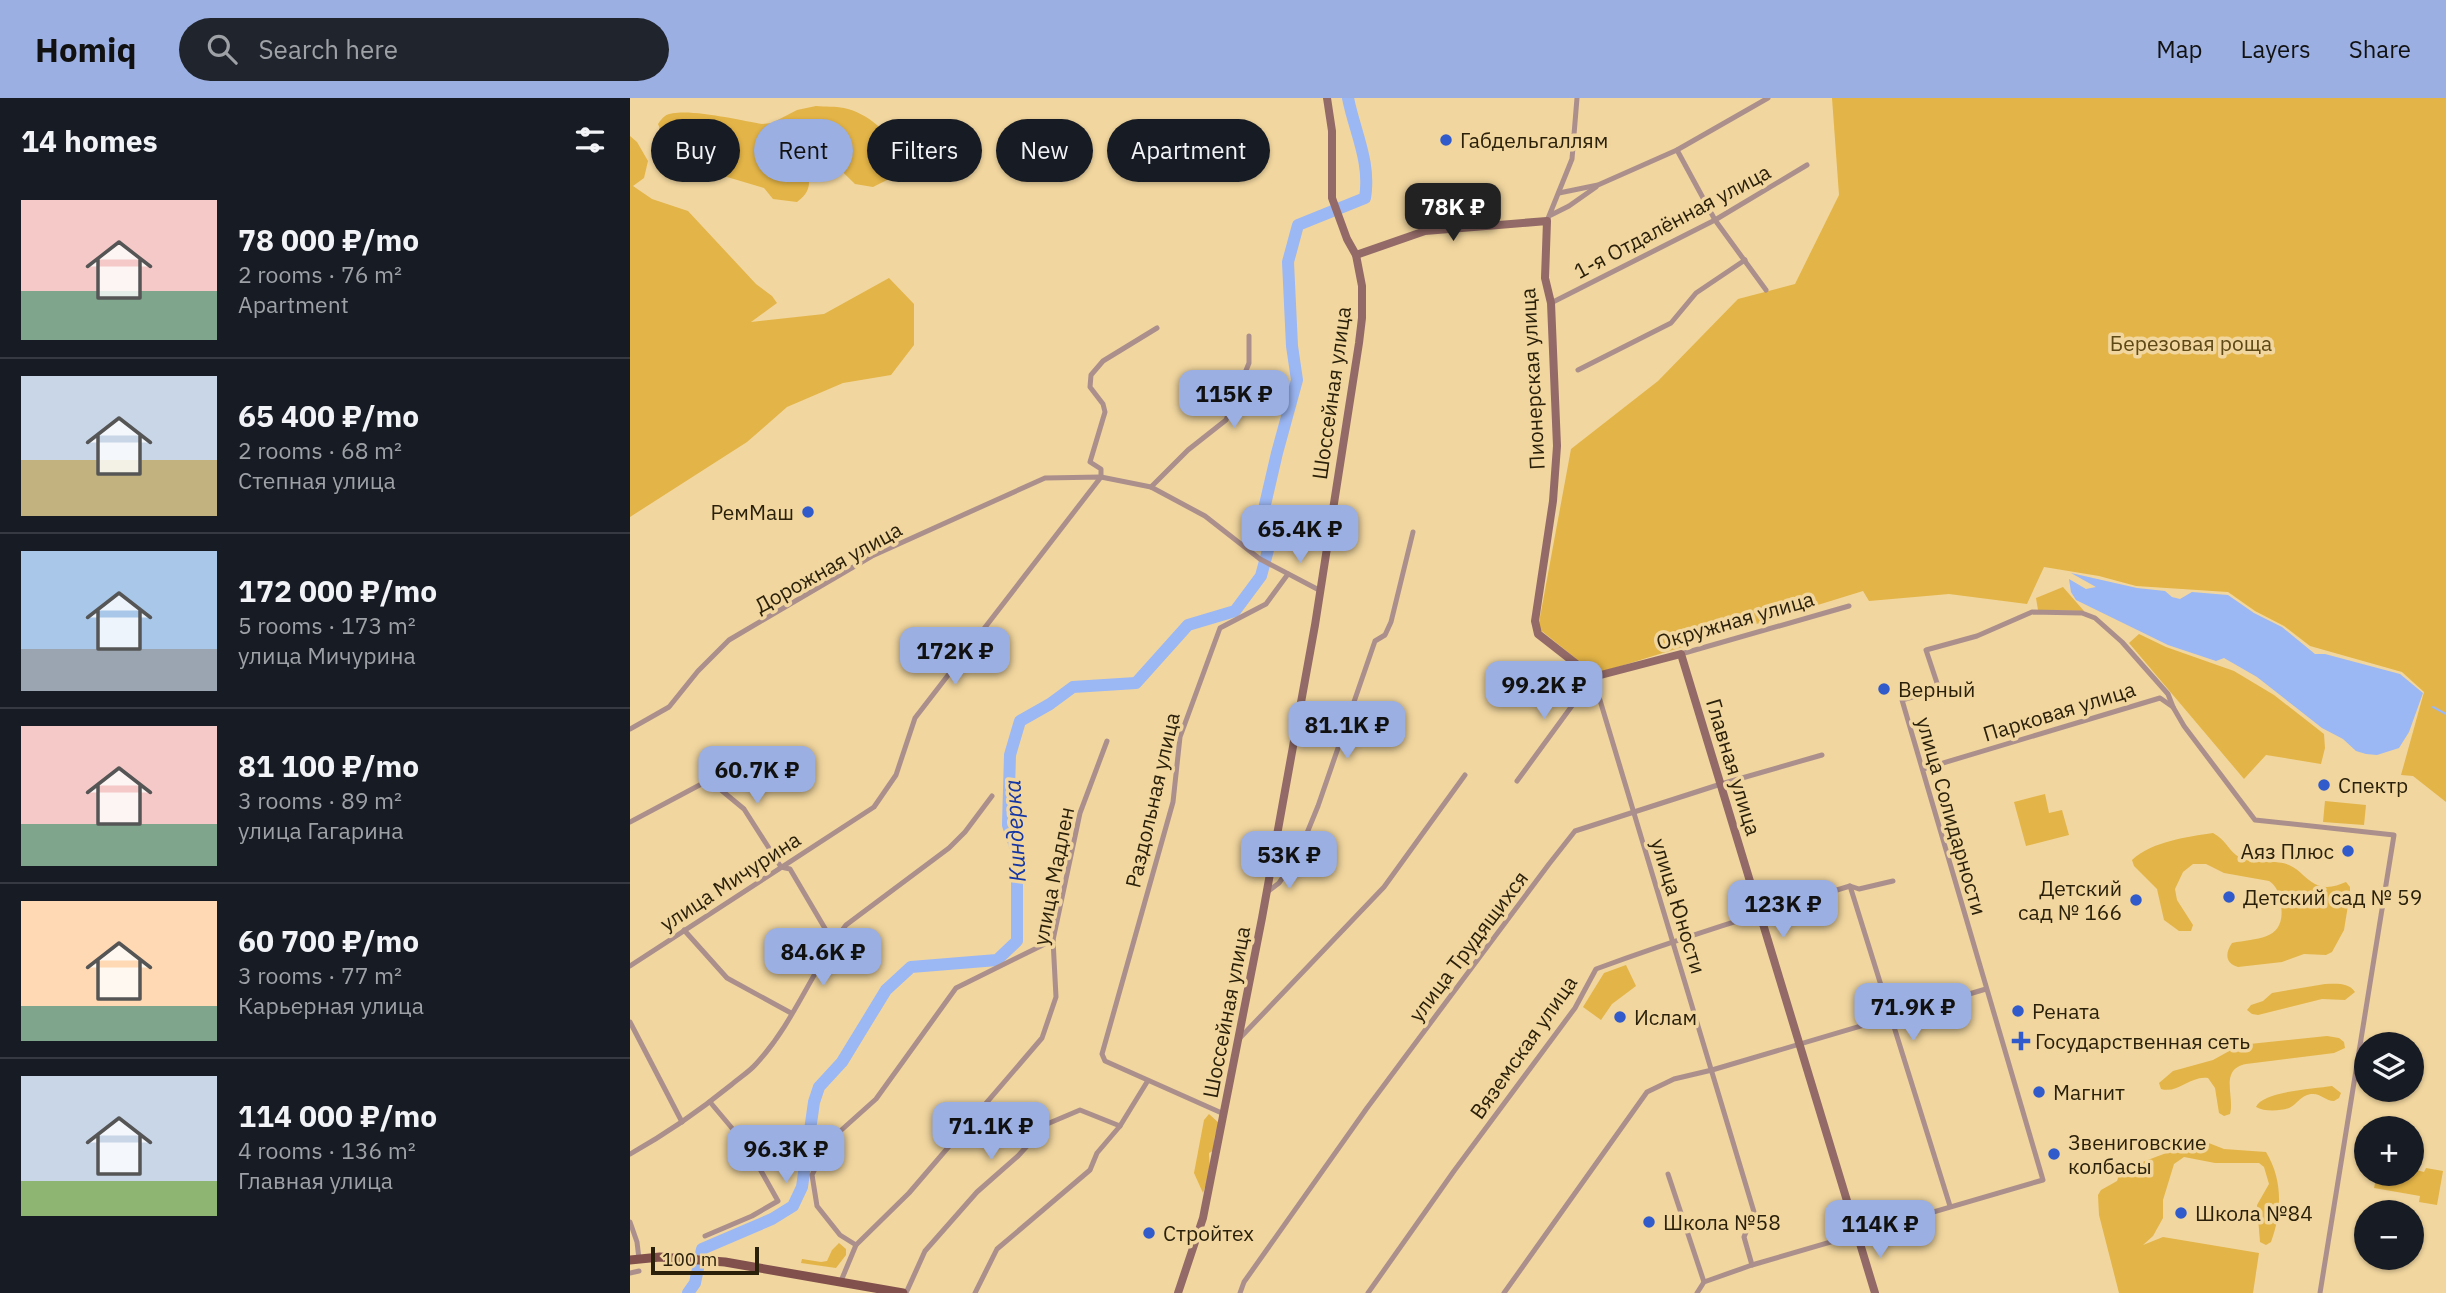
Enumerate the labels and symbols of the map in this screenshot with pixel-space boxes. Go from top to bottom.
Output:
place label: Габдельгаллям [1460,126,1608,154]
marker: Габдельгаллям [1438,132,1454,148]
street label: 1-я Отдалённая улица [1569,157,1775,285]
pin: 78K ₽ [1404,184,1502,243]
street label: Пионерская улица [1513,287,1551,471]
street label: Шоссейная улица [1305,305,1357,481]
park label: Березовая роща [2110,329,2272,357]
pin: 115K ₽ [1177,370,1291,430]
place label: РемМаш [711,498,794,526]
marker: РемМаш [800,504,816,520]
pin: 65.4K ₽ [1235,505,1365,565]
street label: Дорожная улица [749,515,907,619]
street label: Окружная улица [1653,584,1817,656]
pin: 172K ₽ [898,628,1012,687]
pin: 99.2K ₽ [1479,662,1609,721]
street label: Парковая улица [1979,674,2139,748]
place label: Верный [1898,675,1975,703]
marker: Верный [1876,681,1892,697]
street label: Главная улица [1700,695,1768,839]
pin: 81.1K ₽ [1282,702,1412,761]
street label: Раздольная улица [1118,710,1186,890]
street label: улица Солидарности [1910,714,1994,918]
pin: 60.7K ₽ [692,746,822,806]
place label: Спектр [2338,771,2408,799]
marker: Спектр [2316,777,2332,793]
water label: Киндерка [996,779,1032,883]
street label: улица Мадлен [1026,804,1080,948]
street label: улица Мичурина [654,825,806,937]
pin: 53K ₽ [1240,832,1338,891]
street label: улица Юности [1645,835,1713,977]
place label: Аяз Плюс [2240,837,2334,865]
marker: Аяз Плюс [2340,843,2356,859]
street label: улица Трудящихся [1402,865,1534,1027]
place label: Детский сад № 166 [2018,874,2122,926]
pin: 123K ₽ [1726,880,1840,940]
place label: Детский сад № 59 [2243,883,2422,911]
marker: Детский сад № 59 [2221,889,2237,905]
marker: Детский сад № 166 [2128,892,2144,908]
street label: Шоссейная улица [1196,924,1256,1100]
pin: 84.6K ₽ [758,928,888,988]
street label: Вяземская улица [1463,970,1583,1124]
pin: 71.9K ₽ [1848,984,1978,1043]
place label: Рената [2032,997,2100,1025]
place label: Ислам [1634,1003,1697,1031]
marker: Рената [2010,1003,2026,1019]
marker: Ислам [1612,1009,1628,1025]
place label: Государственная сеть [2035,1027,2250,1055]
marker: Государственная сеть [2013,1033,2029,1049]
place label: Магнит [2053,1078,2125,1106]
marker: Магнит [2031,1084,2047,1100]
pin: 71.1K ₽ [926,1102,1056,1162]
pin: 96.3K ₽ [721,1126,851,1185]
place label: Звениговские колбасы [2068,1128,2207,1180]
marker: Звениговские колбасы [2046,1146,2062,1162]
place label: Школа №84 [2195,1199,2313,1227]
pin: 114K ₽ [1823,1200,1937,1260]
marker: Школа №84 [2173,1205,2189,1221]
place label: Школа №58 [1663,1208,1781,1236]
marker: Школа №58 [1641,1214,1657,1230]
place label: Стройтех [1163,1219,1254,1247]
marker: Стройтех [1141,1225,1157,1241]
scale bar [651,1244,760,1276]

